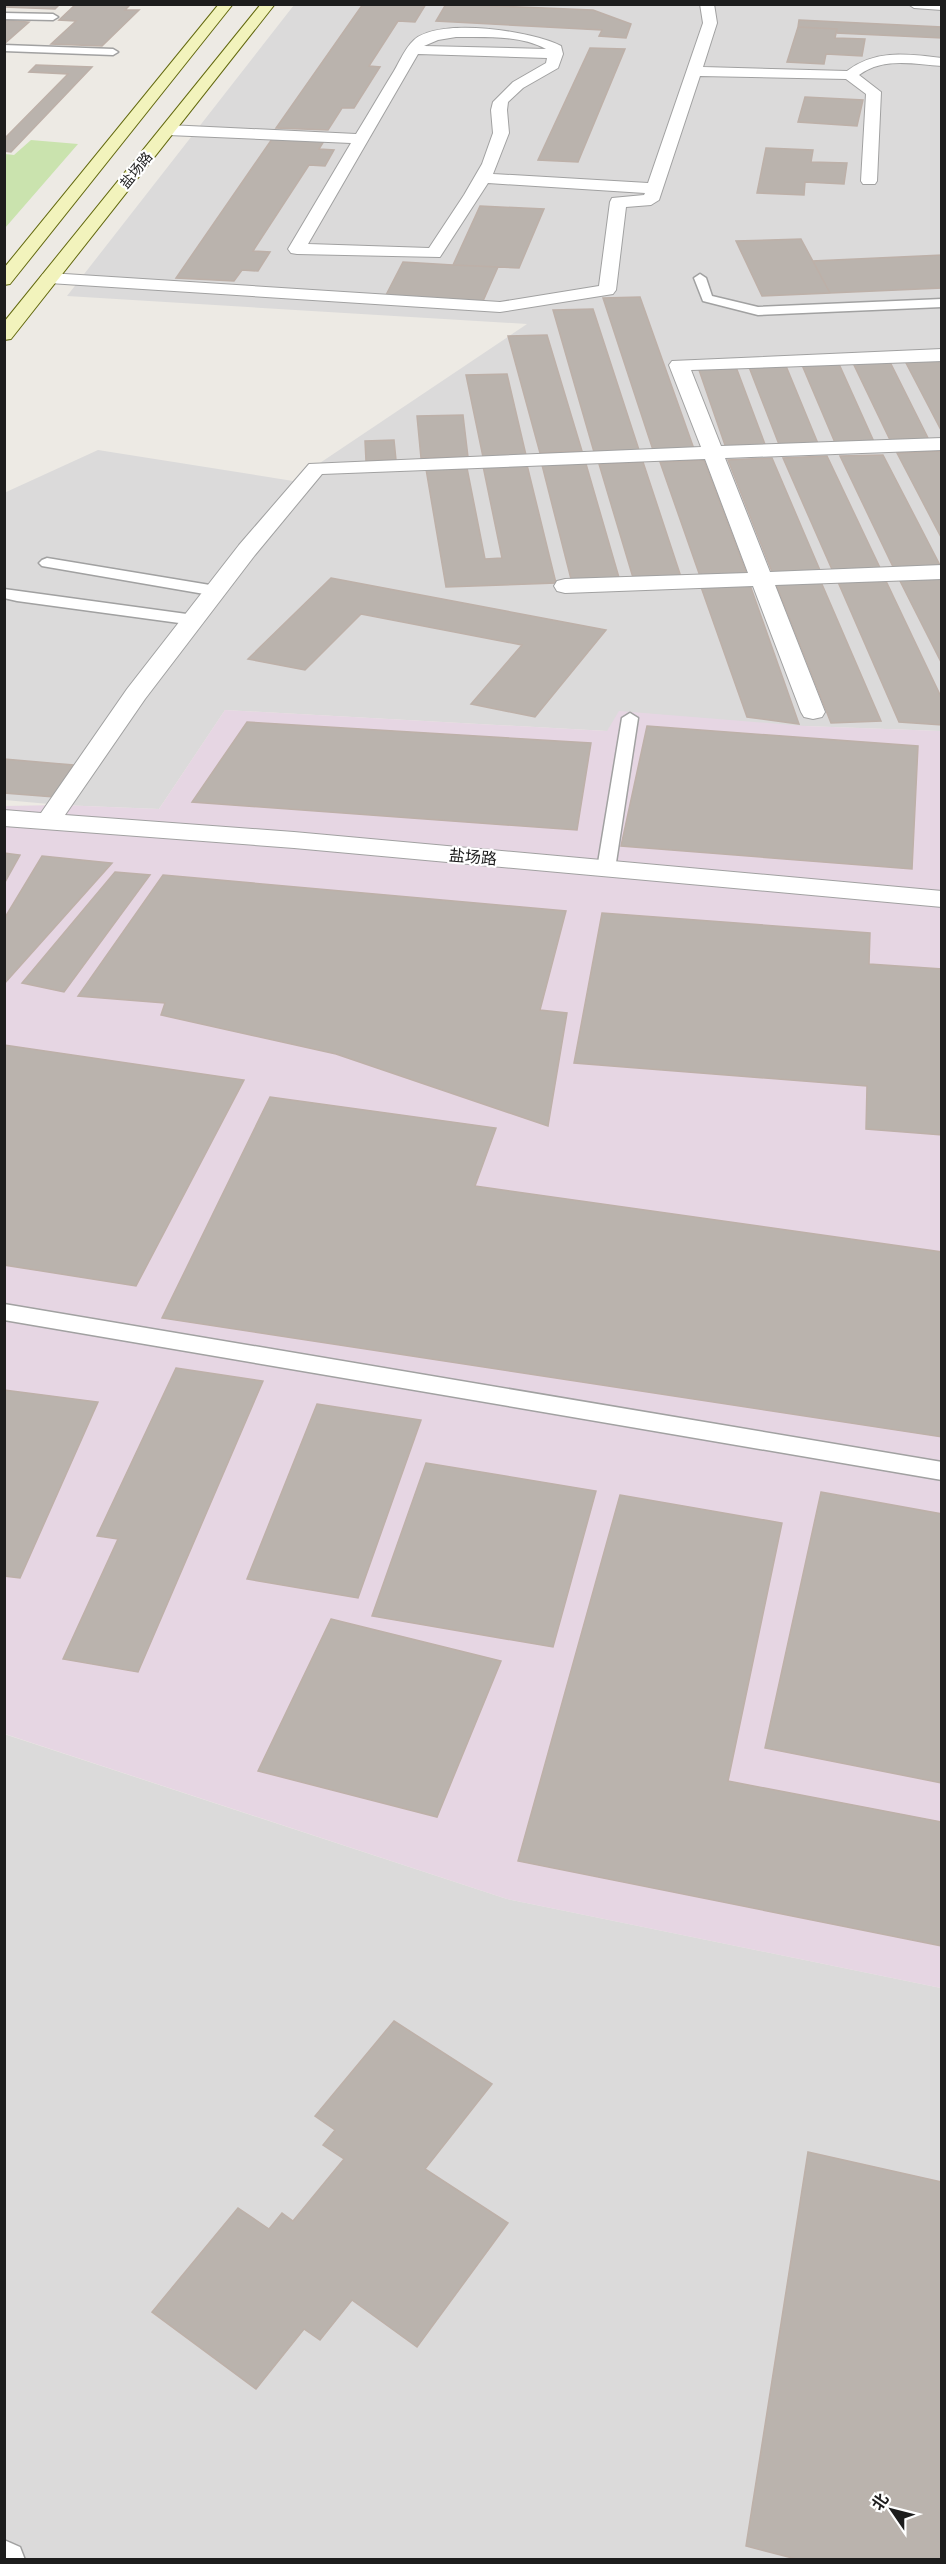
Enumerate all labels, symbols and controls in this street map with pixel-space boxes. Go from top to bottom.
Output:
street label: 盐场路 [117,149,155,191]
street label: 盐场路 [448,845,498,869]
north arrow [862,2480,922,2540]
text: 北 [868,2490,892,2514]

